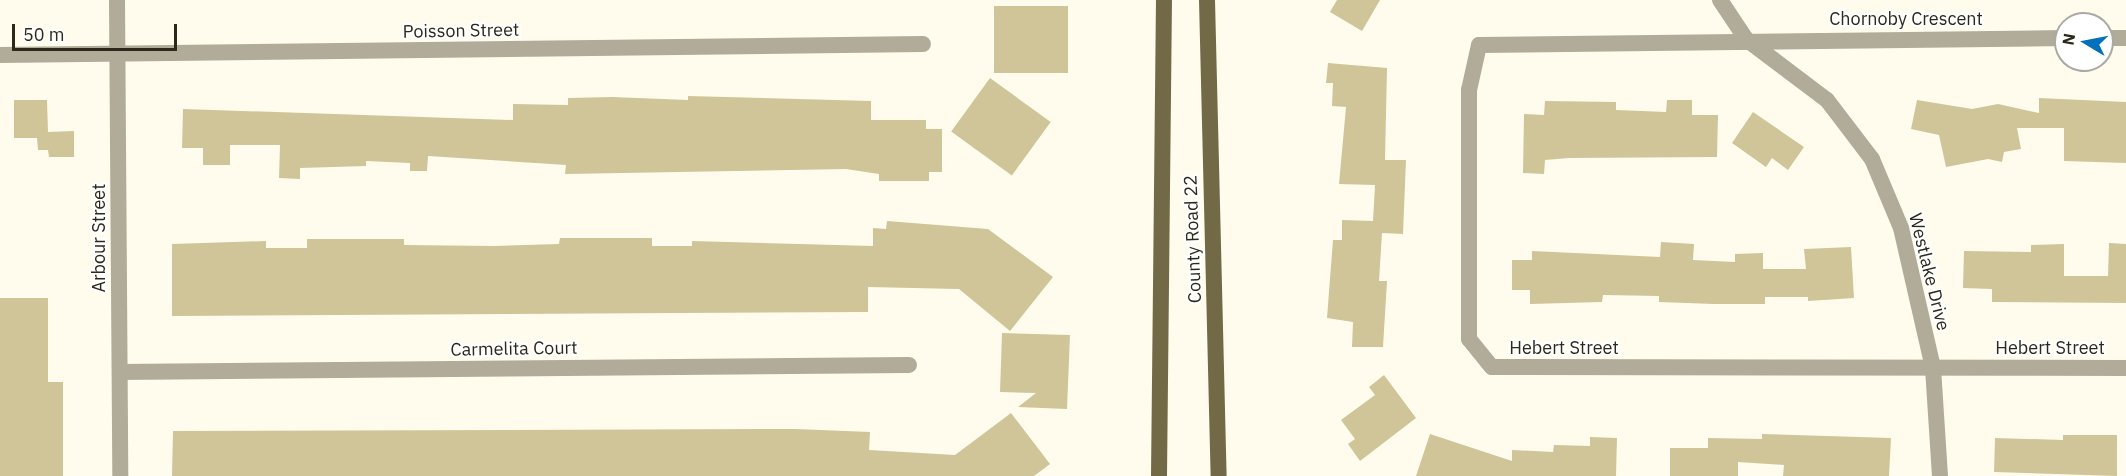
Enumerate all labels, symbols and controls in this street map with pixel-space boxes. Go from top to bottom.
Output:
street label: Chornoby Crescent [1829,8,1983,30]
scale bar [15,12,180,50]
north arrow [2054,12,2114,72]
street label: Poisson Street [403,19,519,43]
text: 50 m [23,23,65,46]
text: N [2057,32,2079,47]
street label: County Road 22 [1180,174,1206,304]
street label: Arbour Street [88,183,110,293]
street label: Westlake Drive [1904,211,1954,333]
street label: Carmelita Court [450,337,578,361]
street label: Hebert Street [1509,337,1619,359]
street label: Hebert Street [1995,337,2105,359]

